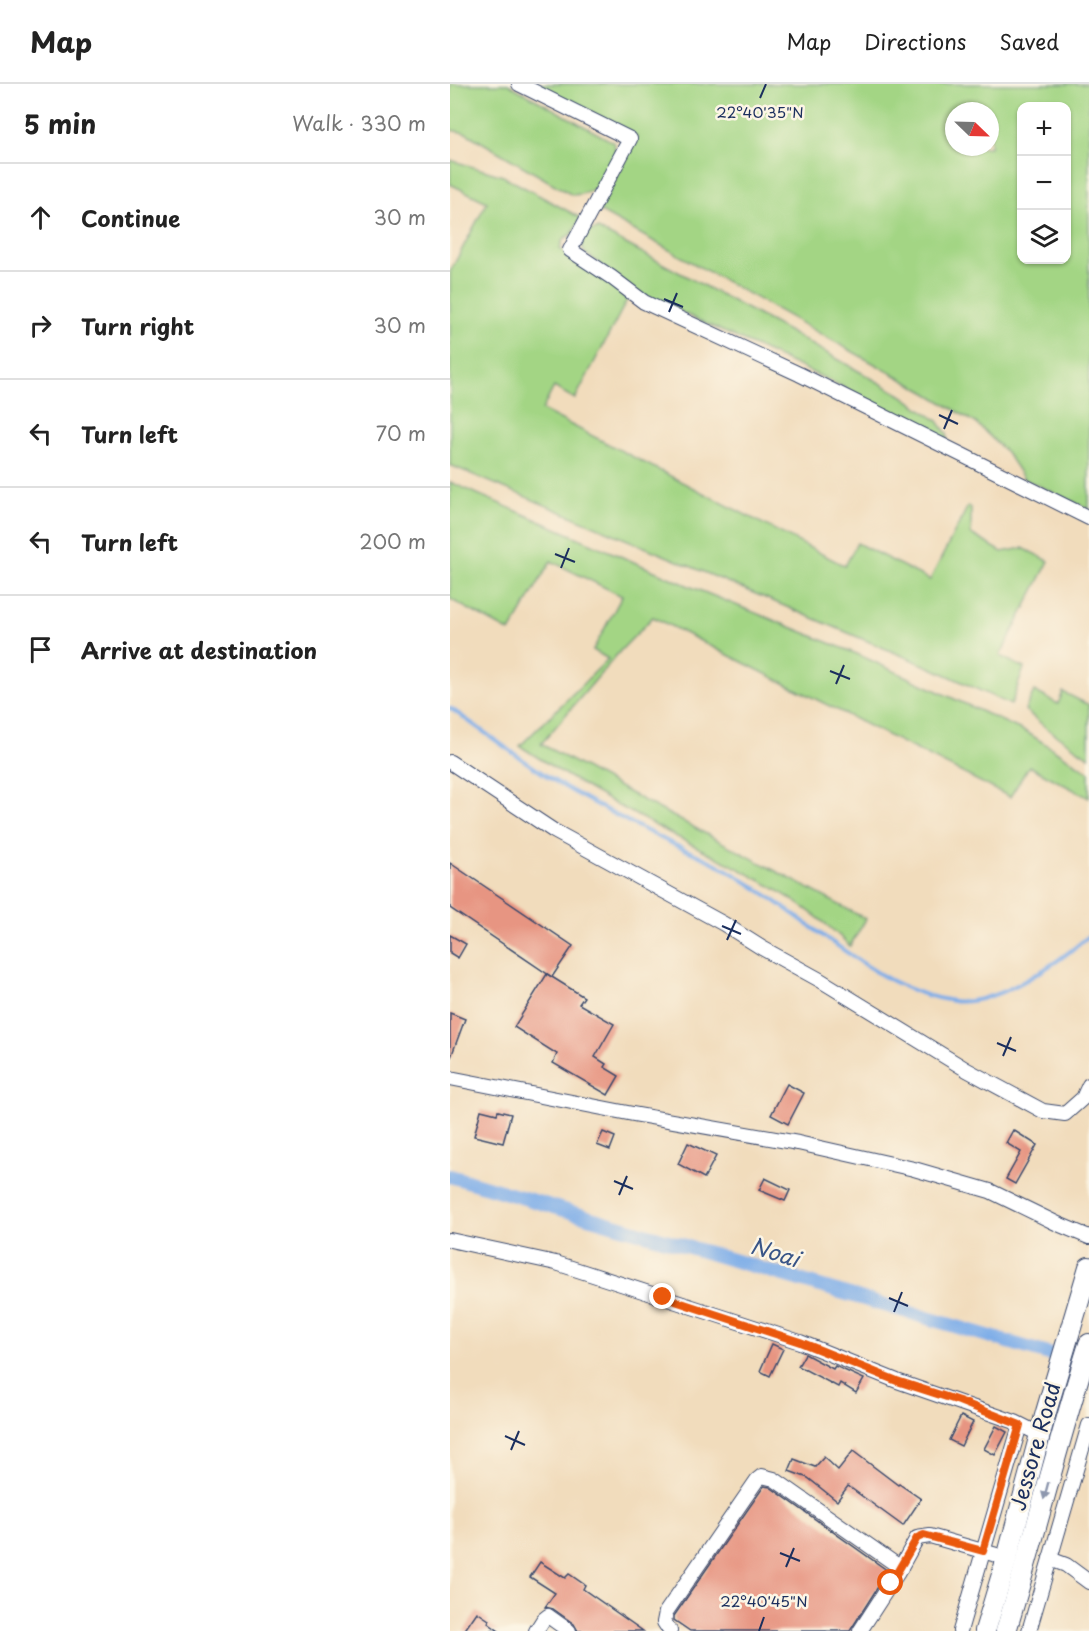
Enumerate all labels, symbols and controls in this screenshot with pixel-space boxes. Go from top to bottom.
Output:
text: Map [30,20,92,63]
text: Map [786,25,831,57]
text: Directions [864,25,966,57]
text: Saved [999,25,1059,57]
text: 22°40'35"N [716,100,804,123]
north arrow [945,102,999,156]
map controls [1017,102,1071,264]
button: + [1017,102,1071,156]
text: 5 min [24,104,96,143]
text: Walk · 330 m [292,108,426,138]
button: − [1017,156,1071,210]
icon: ahead [24,201,57,234]
text: Continue [81,201,180,234]
text: 30 m [373,202,426,232]
button: layers [1017,210,1071,264]
icon: right [24,309,57,342]
text: Turn right [81,309,194,342]
text: 30 m [373,310,426,340]
icon: left [24,417,57,450]
text: Turn left [81,417,178,450]
text: 70 m [376,418,426,448]
icon: left [24,525,57,558]
text: Turn left [81,525,178,558]
text: 200 m [359,526,426,556]
icon: arrive [24,633,57,666]
text: Arrive at destination [81,633,317,666]
water label: Noai [746,1228,807,1275]
route end [649,1283,675,1309]
street label: Jessore Road [1000,1378,1068,1514]
one-way arrow [1040,1482,1050,1500]
route start [877,1569,903,1595]
text: 22°40'45"N [720,1589,808,1612]

